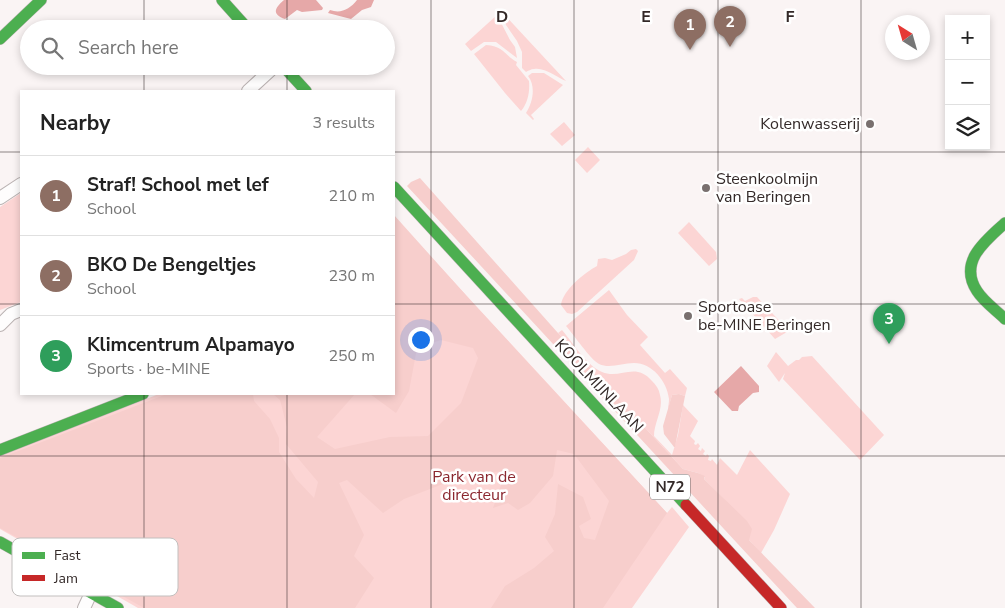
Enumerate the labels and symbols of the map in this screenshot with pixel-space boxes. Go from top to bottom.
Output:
text: D [496,6,508,28]
text: E [641,6,651,28]
pin: 2 [714,6,746,47]
text: F [786,6,795,28]
pin: 1 [674,9,706,50]
north arrow [885,15,930,60]
place label: Kolenwasserij [760,113,860,135]
marker: Kolenwasserij [864,118,876,130]
place label: Steenkoolmijn van Beringen [716,168,818,208]
marker: Steenkoolmijn van Beringen [700,182,712,194]
place label: Sportoase be-MINE Beringen [698,296,831,336]
pin: 3 [873,303,905,344]
marker: Sportoase be-MINE Beringen [682,310,694,322]
your location [408,327,434,353]
street label: KOOLMIJNLAAN [550,334,648,438]
park label: Park van de directeur [432,466,516,506]
road number: N72 [650,474,690,500]
legend [12,538,178,596]
text: Fast [54,546,80,565]
text: Jam [53,569,78,588]

